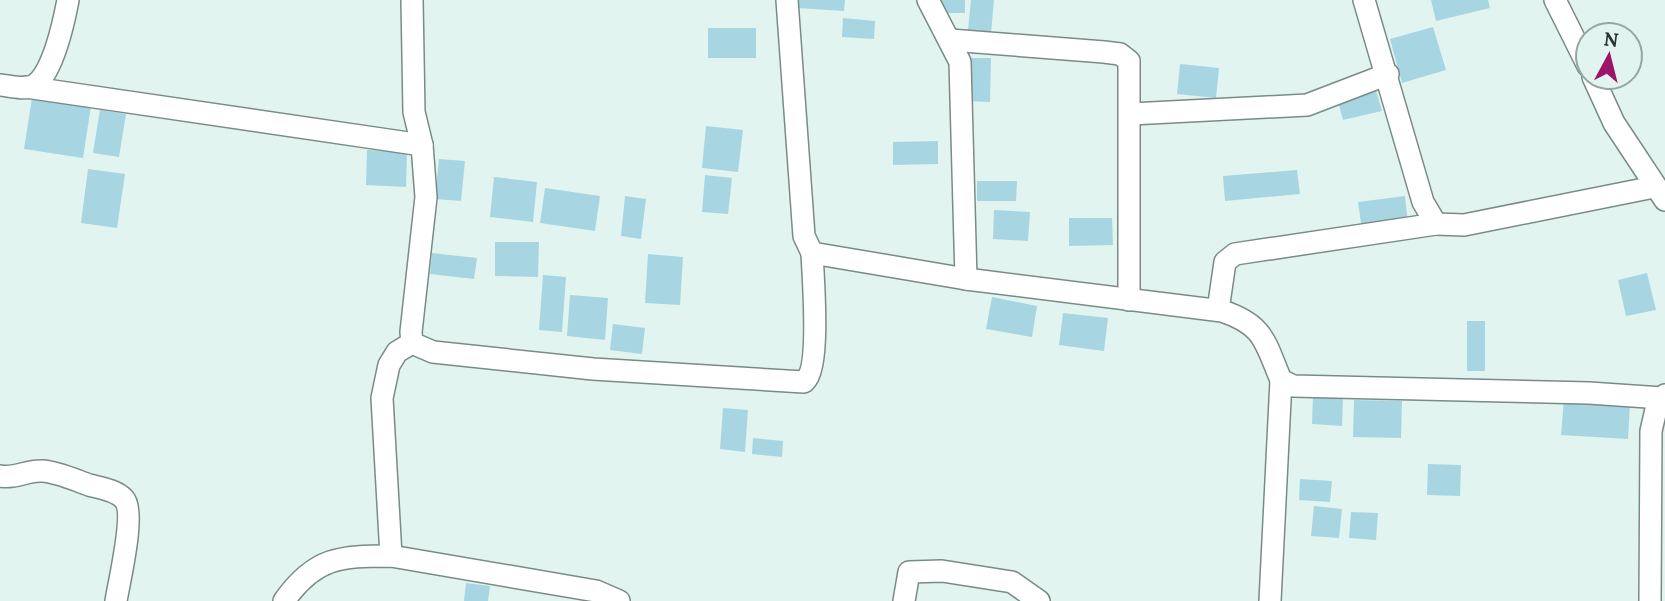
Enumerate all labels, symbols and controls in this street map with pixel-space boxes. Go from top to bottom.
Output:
north arrow [1574,21,1644,91]
text: N [1602,26,1620,52]

